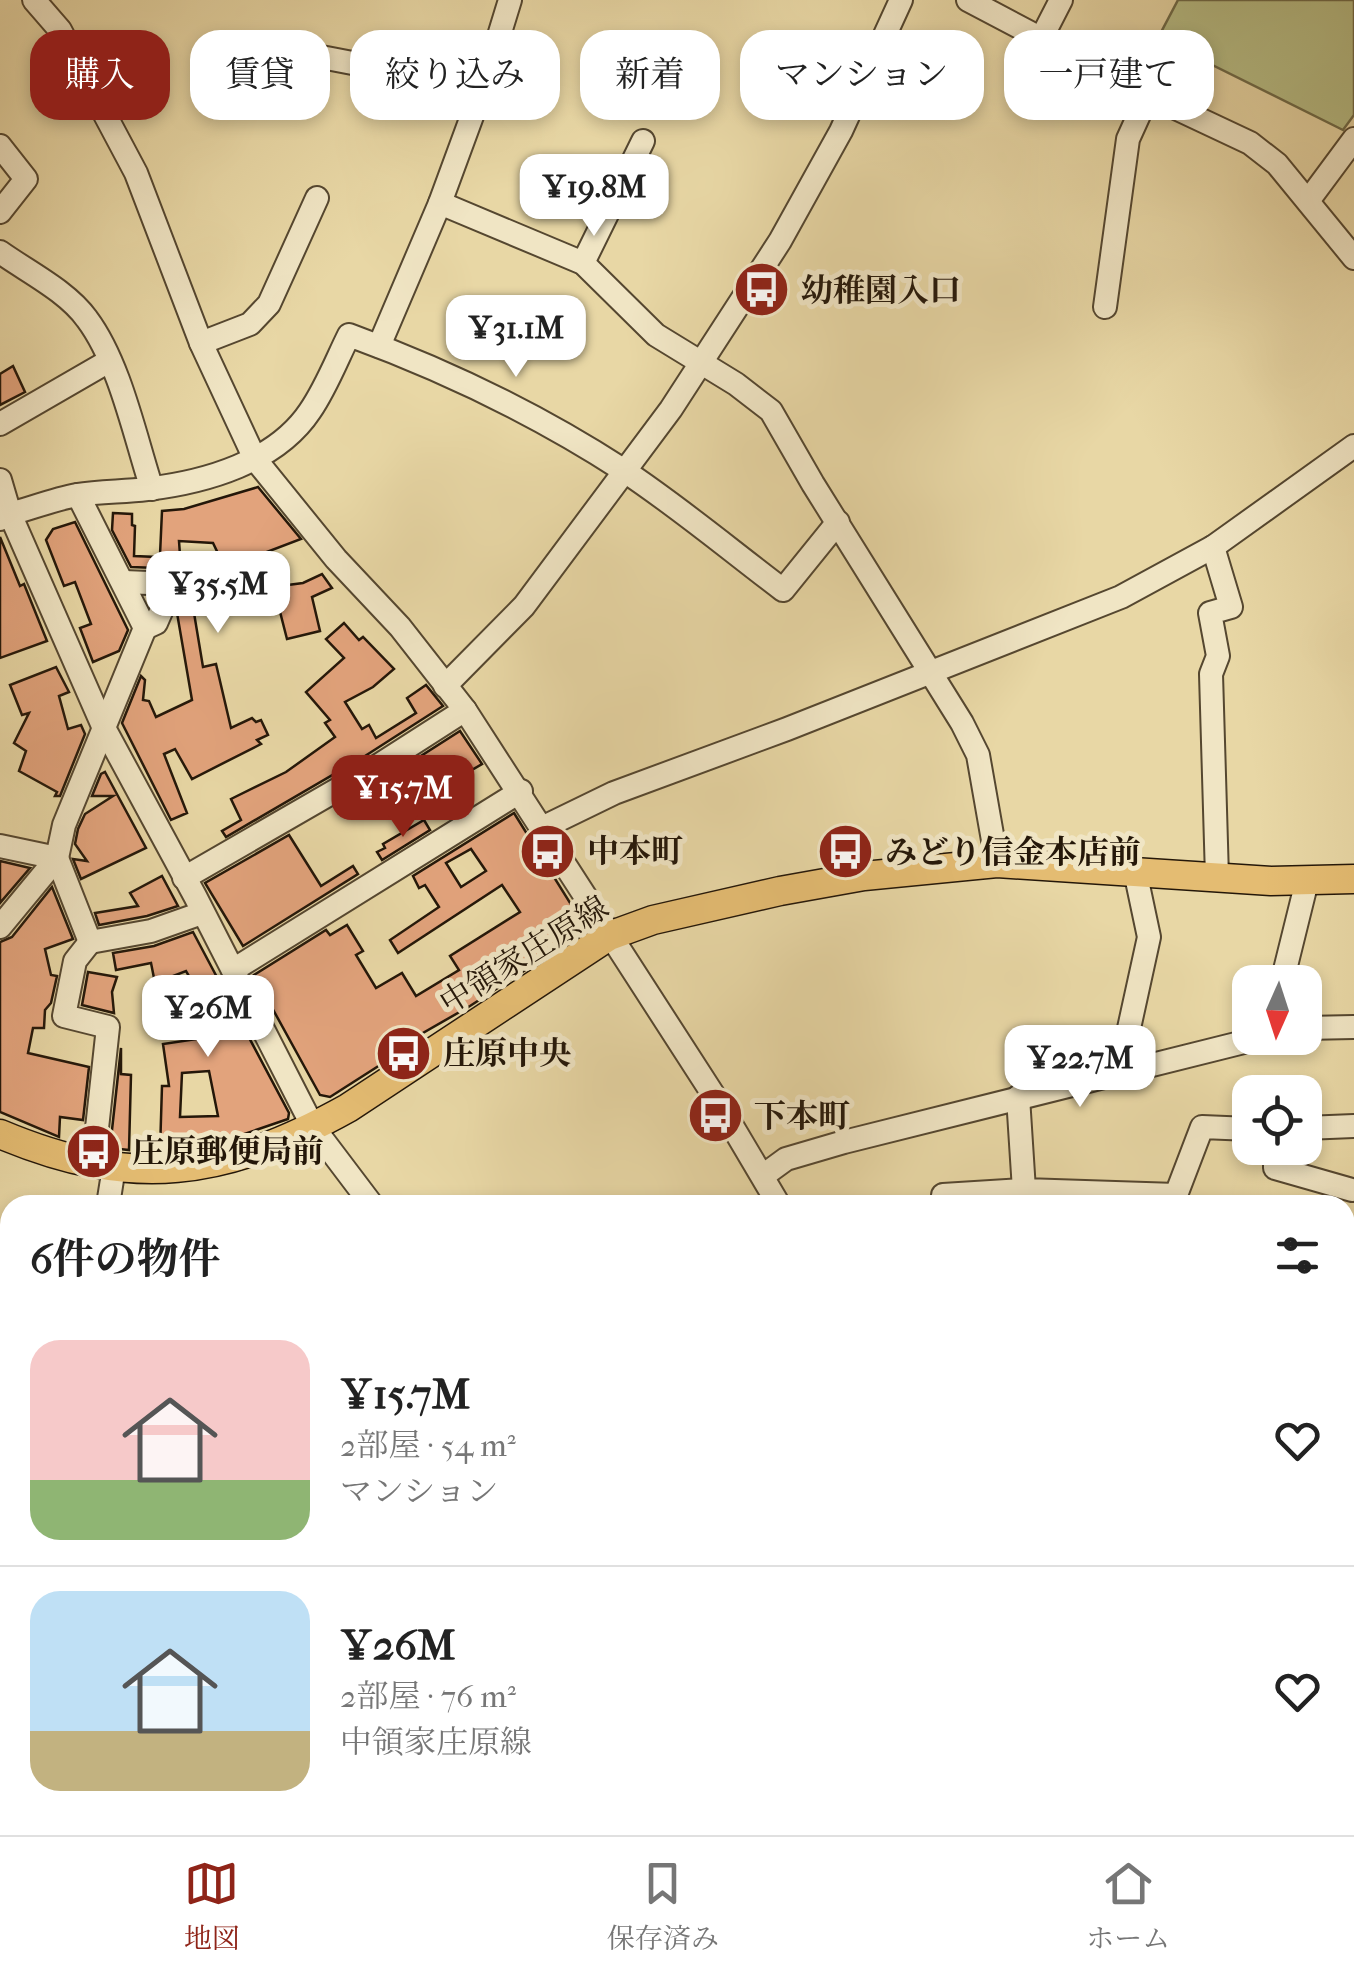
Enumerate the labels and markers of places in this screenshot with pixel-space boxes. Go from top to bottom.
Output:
pin: ¥19.8M [513,154,675,239]
bus stop icon: 幼稚園入口 [732,260,792,320]
place label: 幼稚園入口 [801,272,961,309]
pin: ¥31.1M [435,295,597,380]
pin: ¥35.5M [137,551,299,636]
pin: ¥15.7M [322,755,484,840]
bus stop icon: 中本町 [518,821,578,881]
bus stop icon: みどり信金本店前 [816,822,876,882]
place label: 中本町 [587,833,683,870]
place label: みどり信金本店前 [885,834,1141,871]
pin: ¥26M [149,975,267,1060]
bus stop icon: 庄原中央 [374,1023,434,1083]
pin: ¥22.7M [999,1025,1161,1110]
place label: 庄原中央 [443,1035,571,1072]
bus stop icon: 下本町 [685,1086,745,1146]
place label: 下本町 [754,1098,850,1135]
bus stop icon: 庄原郵便局前 [63,1121,123,1181]
place label: 庄原郵便局前 [132,1133,324,1170]

